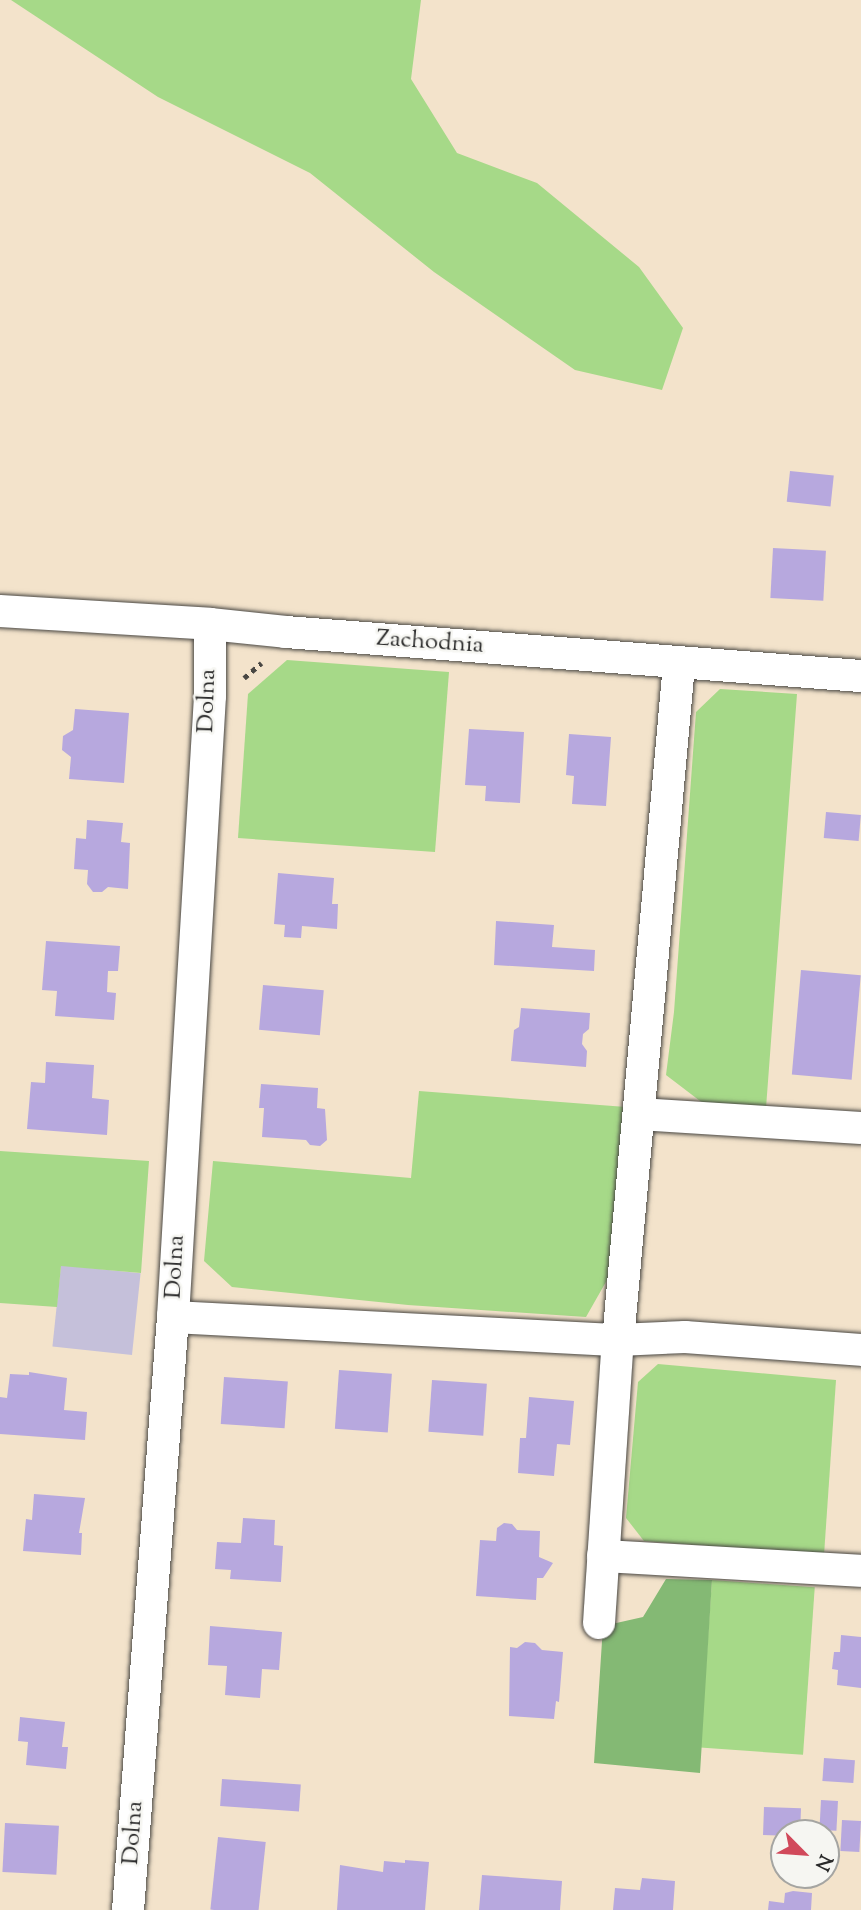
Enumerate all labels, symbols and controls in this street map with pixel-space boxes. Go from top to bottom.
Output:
street label: Zachodnia [375,625,485,661]
street label: Dolna [192,669,224,733]
street label: Dolna [160,1234,192,1300]
street label: Dolna [117,1800,151,1866]
north arrow [770,1819,840,1889]
text: N [807,1850,838,1875]

